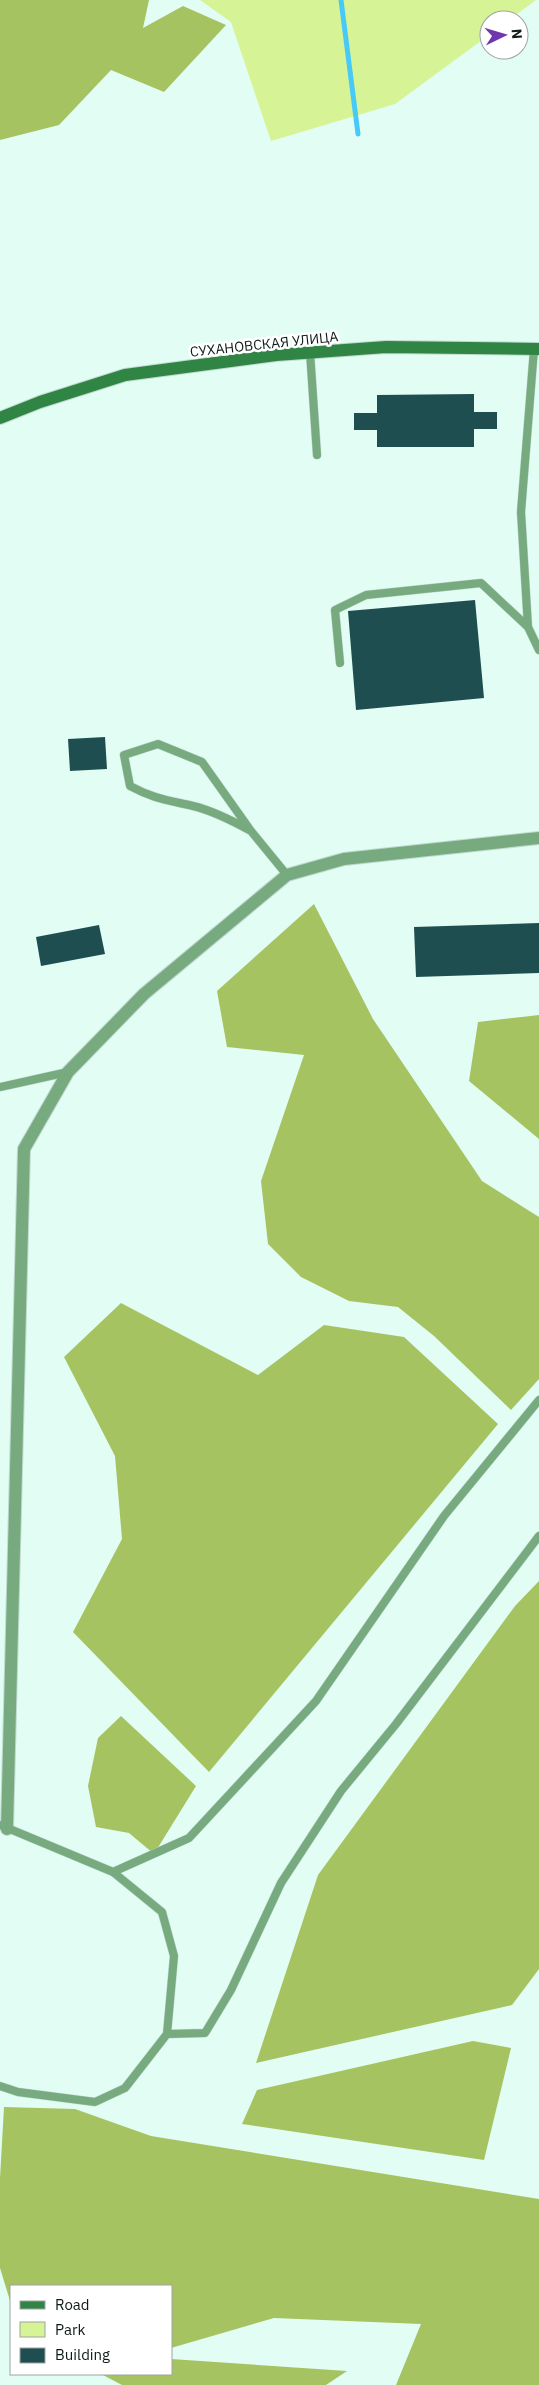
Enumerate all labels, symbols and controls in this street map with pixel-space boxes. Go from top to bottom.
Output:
north arrow [479,10,529,60]
text: N [508,28,526,40]
street label: СУХАНОВСКАЯ УЛИЦА [189,327,339,361]
legend [10,2285,172,2375]
text: Road [55,2295,90,2314]
text: Park [55,2320,85,2339]
text: Building [55,2345,110,2364]

